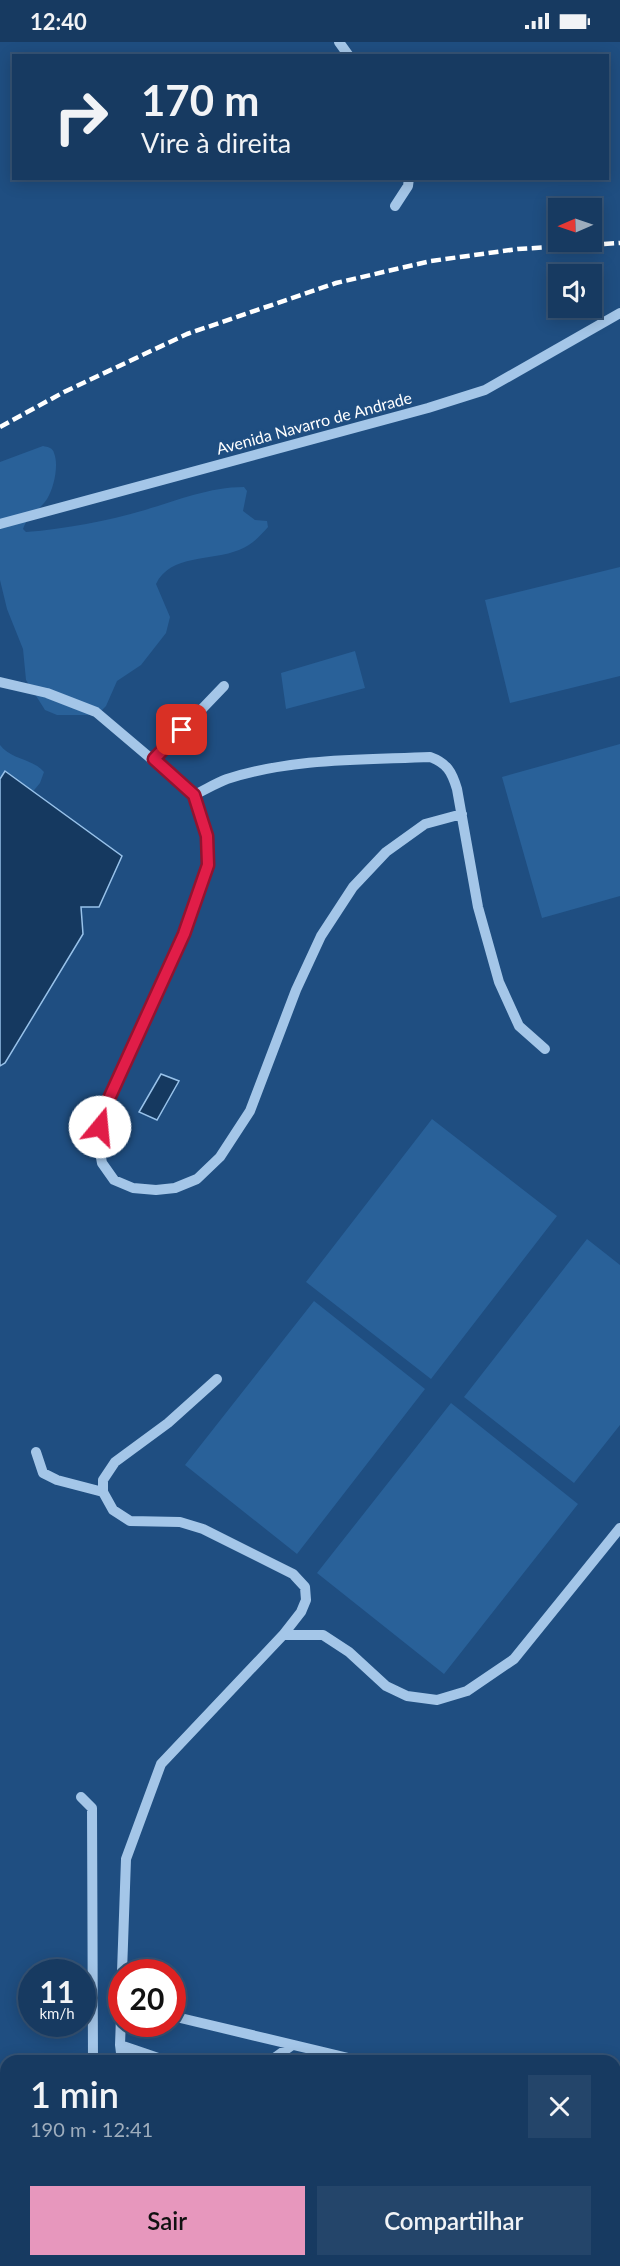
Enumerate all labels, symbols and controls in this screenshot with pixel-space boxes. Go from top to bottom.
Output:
text: 12:40 [30,8,87,35]
text: 170 m [141,75,259,125]
icon: right [42,78,120,156]
text: Vire à direita [141,126,291,159]
north arrow [548,198,602,252]
map controls [548,198,602,318]
button: sound [548,264,602,318]
street label: Avenida Navarro de Andrade [214,387,414,458]
pin [156,704,207,755]
icon: arrive [165,713,198,746]
position arrow [68,1095,132,1159]
speed limit sign: 20 [108,1959,186,2037]
text: 11 [40,1973,74,2009]
text: km/h [39,2004,75,2022]
text: 1 min [30,2072,119,2116]
button: close [528,2075,591,2138]
text: 190 m · 12:41 [30,2117,153,2141]
button: Sair [30,2186,305,2255]
button: Compartilhar [317,2186,591,2255]

